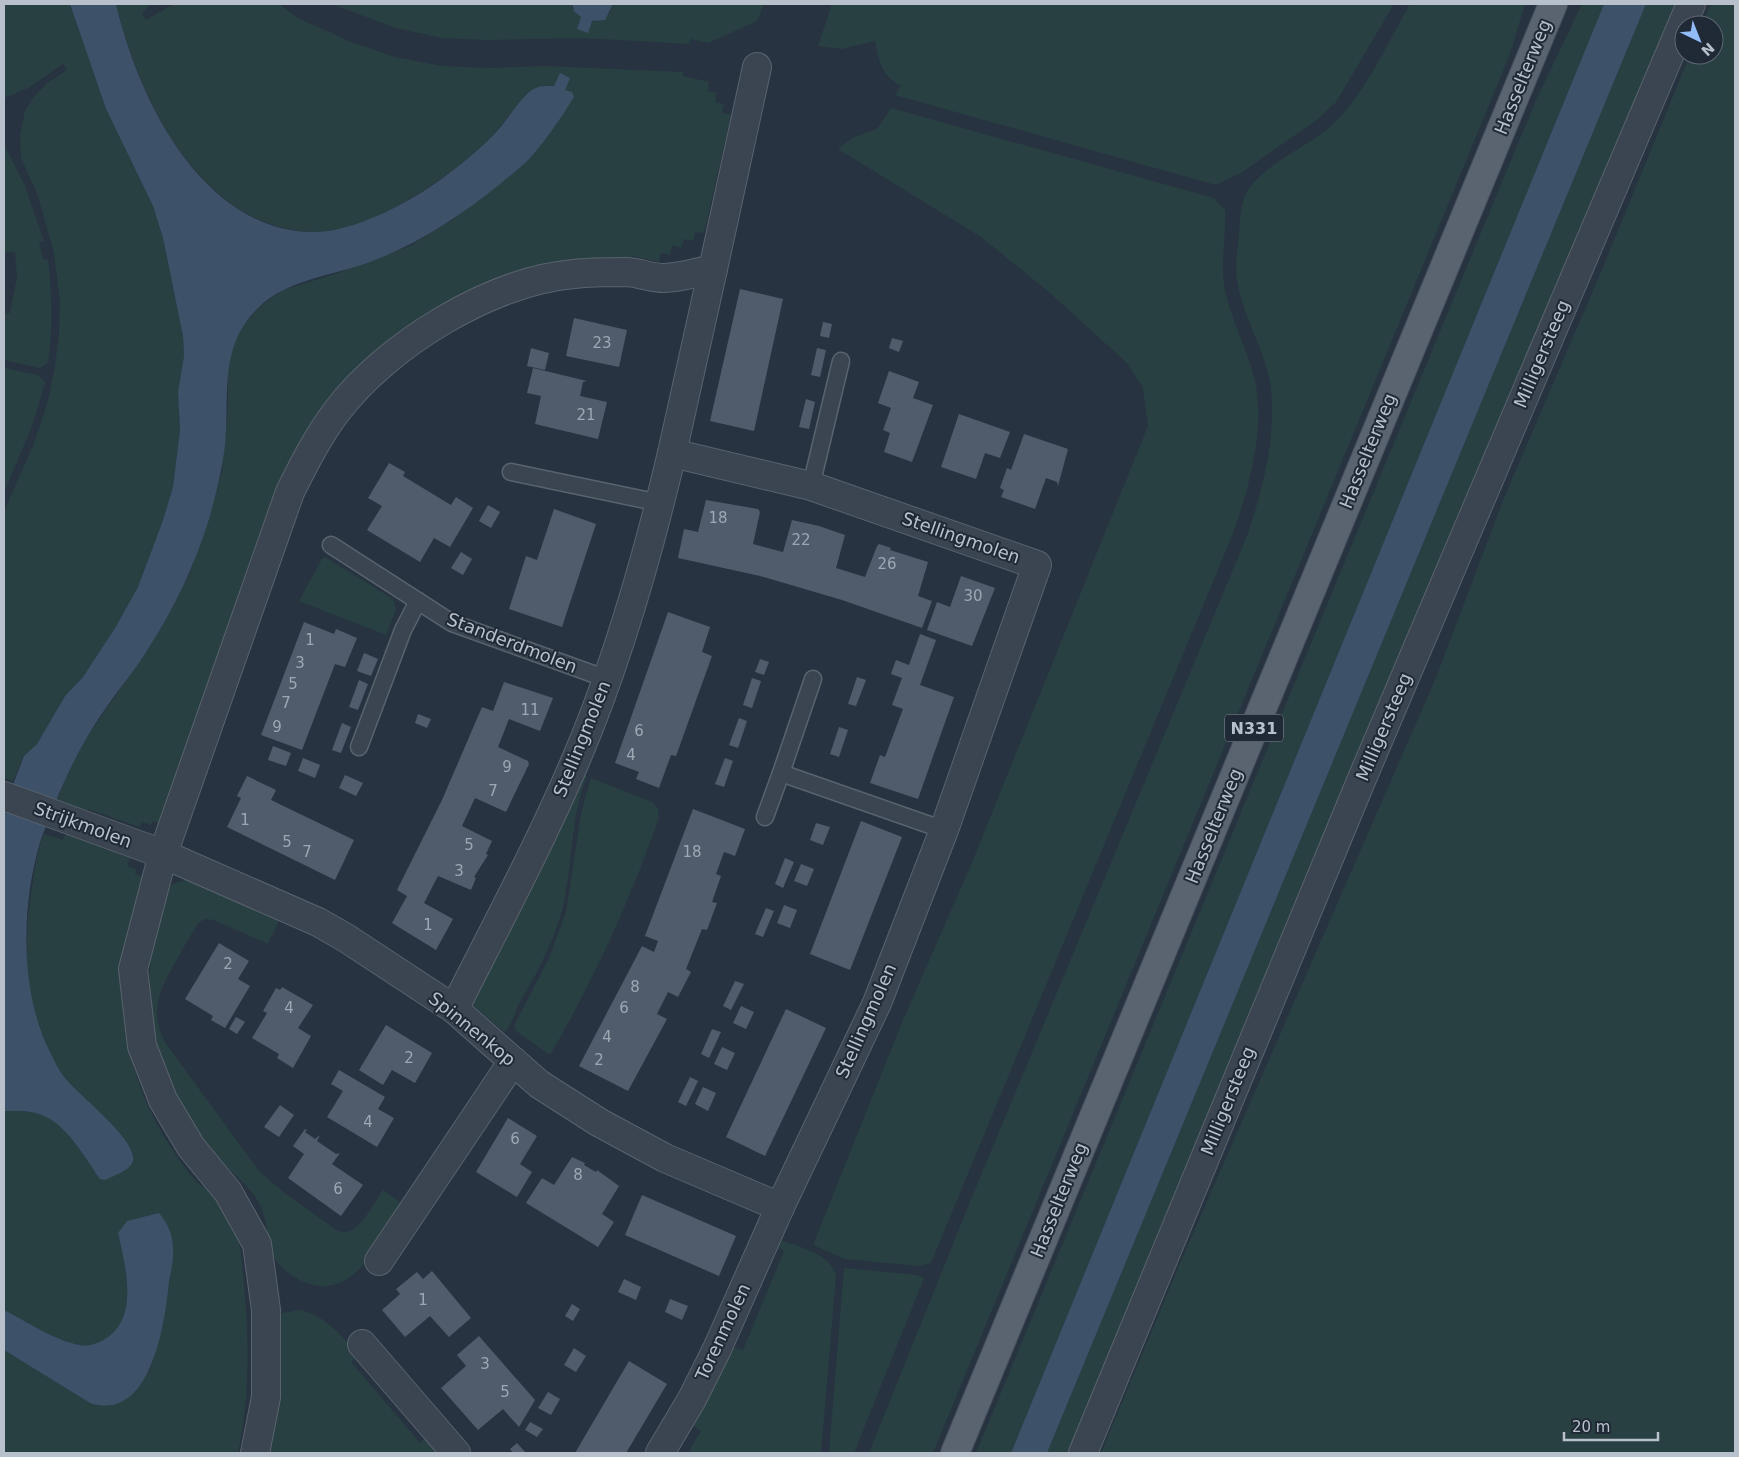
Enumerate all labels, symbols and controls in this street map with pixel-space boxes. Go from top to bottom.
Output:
north arrow [1674,15,1724,65]
street label: Hasselterweg [1490,16,1555,137]
text: N [1698,40,1718,59]
street label: Milligersteeg [1509,297,1574,411]
house number: 23 [592,334,612,352]
street label: Hasselterweg [1335,390,1400,511]
house number: 21 [576,406,596,424]
street label: Stellingmolen [899,508,1023,568]
house number: 18 [708,509,728,527]
house number: 22 [791,531,811,549]
house number: 26 [877,555,897,573]
house number: 30 [963,587,983,605]
street label: Standerdmolen [444,608,580,677]
house number: 1 [305,631,315,649]
house number: 3 [295,654,305,672]
street label: Milligersteeg [1351,670,1416,784]
house number: 5 [288,675,298,693]
street label: Stellingmolen [549,678,614,800]
house number: 7 [281,694,291,712]
house number: 11 [520,701,540,719]
road number: N331 [1225,714,1283,741]
house number: 9 [272,718,282,736]
house number: 6 [634,722,644,740]
house number: 4 [626,746,636,764]
house number: 9 [502,758,512,776]
street label: Hasselterweg [1181,765,1246,886]
house number: 7 [488,782,498,800]
street label: Strijkmolen [31,797,135,852]
house number: 1 [240,811,250,829]
house number: 5 [282,833,292,851]
house number: 5 [464,836,474,854]
house number: 7 [302,843,312,861]
house number: 18 [682,843,702,861]
house number: 3 [454,862,464,880]
house number: 1 [423,916,433,934]
house number: 2 [223,955,233,973]
street label: Stellingmolen [831,960,900,1081]
house number: 8 [630,978,640,996]
street label: Spinnenkop [425,987,520,1070]
house number: 4 [284,999,294,1017]
house number: 6 [619,999,629,1017]
house number: 4 [602,1028,612,1046]
street label: Milligersteeg [1196,1043,1259,1158]
house number: 2 [404,1049,414,1067]
house number: 2 [594,1051,604,1069]
house number: 4 [363,1113,373,1131]
house number: 6 [510,1130,520,1148]
street label: Hasselterweg [1026,1139,1091,1260]
house number: 8 [573,1166,583,1184]
house number: 6 [333,1180,343,1198]
street label: Torenmolen [691,1280,754,1384]
house number: 1 [418,1291,428,1309]
house number: 3 [480,1355,490,1373]
house number: 5 [500,1383,510,1401]
scale bar [1564,1410,1658,1442]
text: 20 m [1572,1418,1610,1436]

